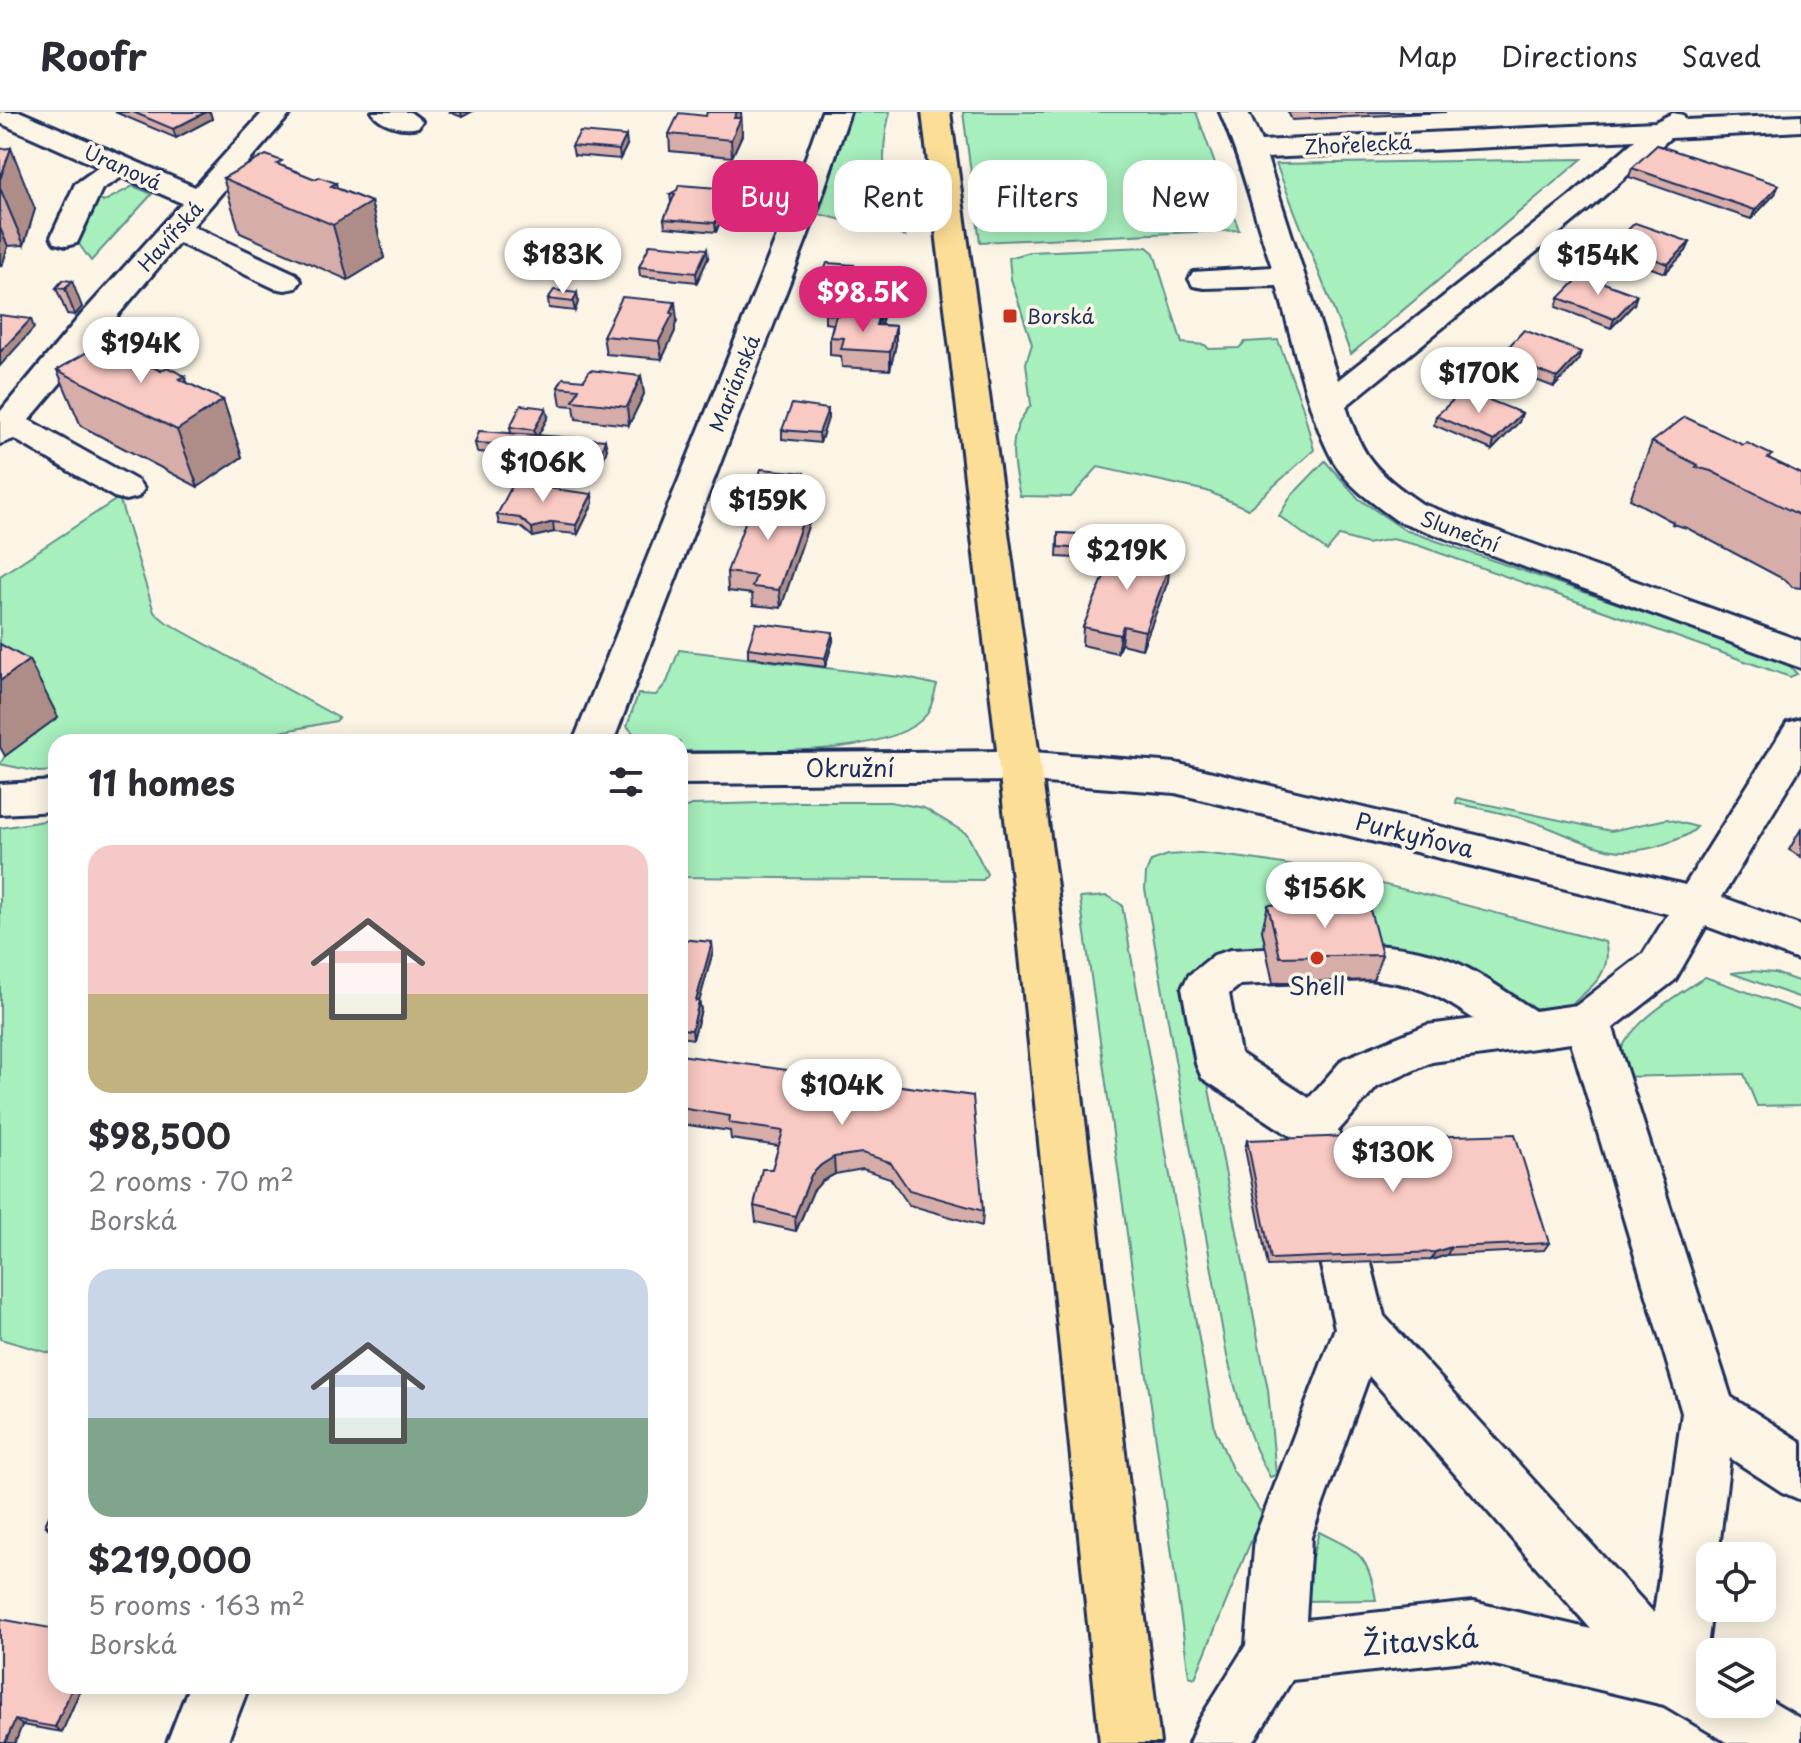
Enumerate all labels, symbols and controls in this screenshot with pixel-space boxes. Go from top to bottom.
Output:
text: Roofr [40,27,147,84]
text: Map [1398,34,1457,77]
text: Directions [1501,34,1638,77]
text: Saved [1682,34,1761,77]
street label: Zhořelecká [1304,126,1413,162]
street label: Uranová [79,137,167,198]
chip: Buy [712,160,818,232]
chip: Rent [834,160,952,232]
chip: Filters [968,160,1107,232]
chip: New [1123,160,1237,232]
street label: Havířská [130,194,210,278]
pin: $183K [507,228,619,296]
pin: $154K [1542,229,1654,297]
text: $183K [522,234,604,273]
text: $154K [1557,235,1639,274]
pin: $98.5K [798,266,928,334]
text: $98.5K [817,272,909,311]
place label: Borská [1026,301,1095,331]
marker: Borská [1001,307,1019,325]
pin: $194K [85,317,197,385]
text: $194K [100,323,182,362]
street label: Mariánská [701,329,767,436]
pin: $170K [1423,347,1535,415]
text: $170K [1438,353,1520,392]
pin: $106K [487,436,599,504]
text: $106K [500,442,586,481]
pin: $159K [712,474,824,542]
text: $159K [729,480,807,519]
street label: Sluneční [1416,503,1504,559]
pin: $219K [1071,524,1183,592]
text: $219K [1087,530,1167,569]
street label: Okružní [806,749,895,785]
text: 11 homes [88,756,235,808]
icon: filters [604,760,648,804]
street label: Purkyňova [1352,802,1478,866]
pin: $156K [1269,862,1381,930]
text: $156K [1284,868,1366,907]
icon: home [296,897,440,1041]
marker: Shell [1308,949,1326,967]
place label: Shell [1289,967,1345,1003]
pin: $104K [786,1059,898,1127]
text: $104K [800,1065,884,1104]
text: $98,500 [88,1109,231,1161]
pin: $130K [1337,1126,1449,1194]
text: $130K [1351,1132,1435,1171]
text: 2 rooms · 70 m² [88,1161,294,1200]
text: Borská [88,1200,177,1239]
icon: home [296,1321,440,1465]
text: $219,000 [88,1533,252,1585]
map controls [1696,1542,1776,1718]
button: locate [1696,1542,1776,1622]
text: 5 rooms · 163 m² [88,1585,305,1624]
street label: Žitavská [1360,1614,1480,1666]
text: Borská [88,1624,177,1663]
button: layers [1696,1638,1776,1718]

